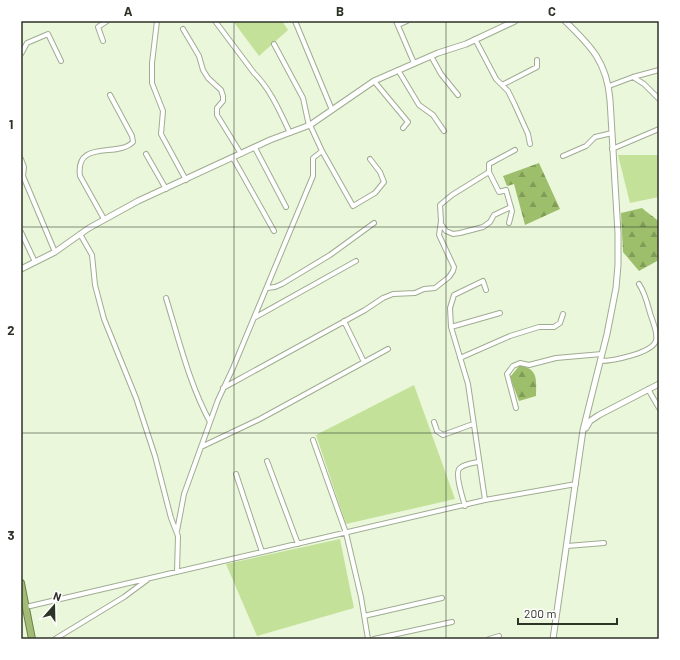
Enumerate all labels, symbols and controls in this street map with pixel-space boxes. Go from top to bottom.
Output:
text: A [124,3,133,19]
text: B [336,3,344,19]
text: C [548,3,556,19]
text: 1 [9,116,13,132]
text: 2 [7,322,15,338]
text: 3 [7,527,15,543]
north arrow [34,586,74,626]
text: N [52,589,63,603]
scale bar [518,600,617,626]
text: 200 m [524,606,556,620]

